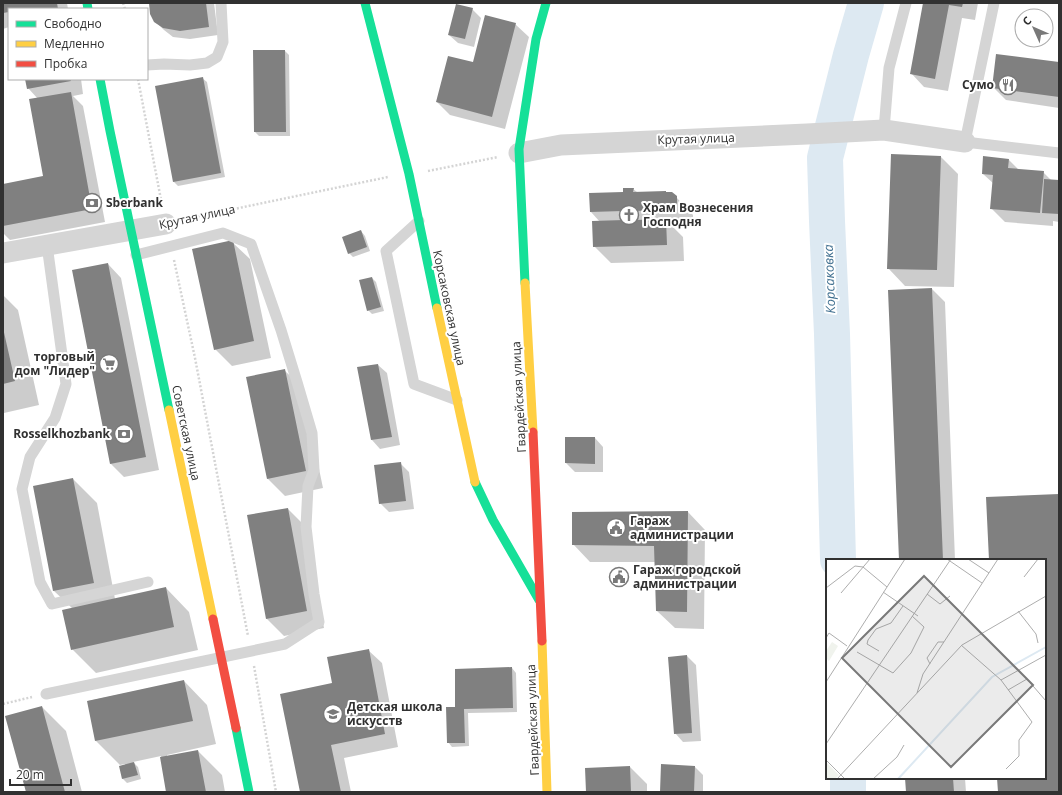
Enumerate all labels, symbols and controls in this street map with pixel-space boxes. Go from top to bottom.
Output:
legend [8,8,148,80]
north arrow [1014,8,1054,48]
text: С [1019,13,1034,28]
text: Свободно [44,15,102,32]
text: Медленно [44,35,104,52]
text: Пробка [44,55,87,72]
restaurant icon: Сумо [997,74,1019,96]
place label: Сумо [962,76,994,93]
street label: Крутая улица [657,129,735,148]
bank icon: Sberbank [81,192,103,214]
place label: Sberbank [106,194,163,211]
place label: Храм Вознесения Господня [643,199,753,230]
street label: Крутая улица [157,200,237,233]
church icon: Храм Вознесения Господня [618,204,640,226]
water label: Корсаковка [819,243,839,314]
street label: Корсаковская улица [429,249,470,367]
street label: Гвардейская улица [507,341,530,453]
place label: торговый дом "Лидер" [15,348,95,379]
supermarket icon: торговый дом "Лидер" [98,353,120,375]
street label: Советская улица [168,384,205,482]
bank icon: Rosselkhozbank [113,423,135,445]
place label: Rosselkhozbank [13,425,111,442]
place label: Гараж администрации [630,512,734,543]
public building icon: Гараж администрации [605,517,627,539]
inset map [826,559,1046,779]
place label: Гараж городской администрации [633,561,741,592]
public building icon: Гараж городской администрации [608,566,630,588]
street label: Гвардейская улица [522,664,543,776]
place label: Детская школа искусств [347,698,442,729]
school or university icon: Детская школа искусств [322,703,344,725]
scale bar [10,761,71,787]
text: 20 m [16,766,44,783]

